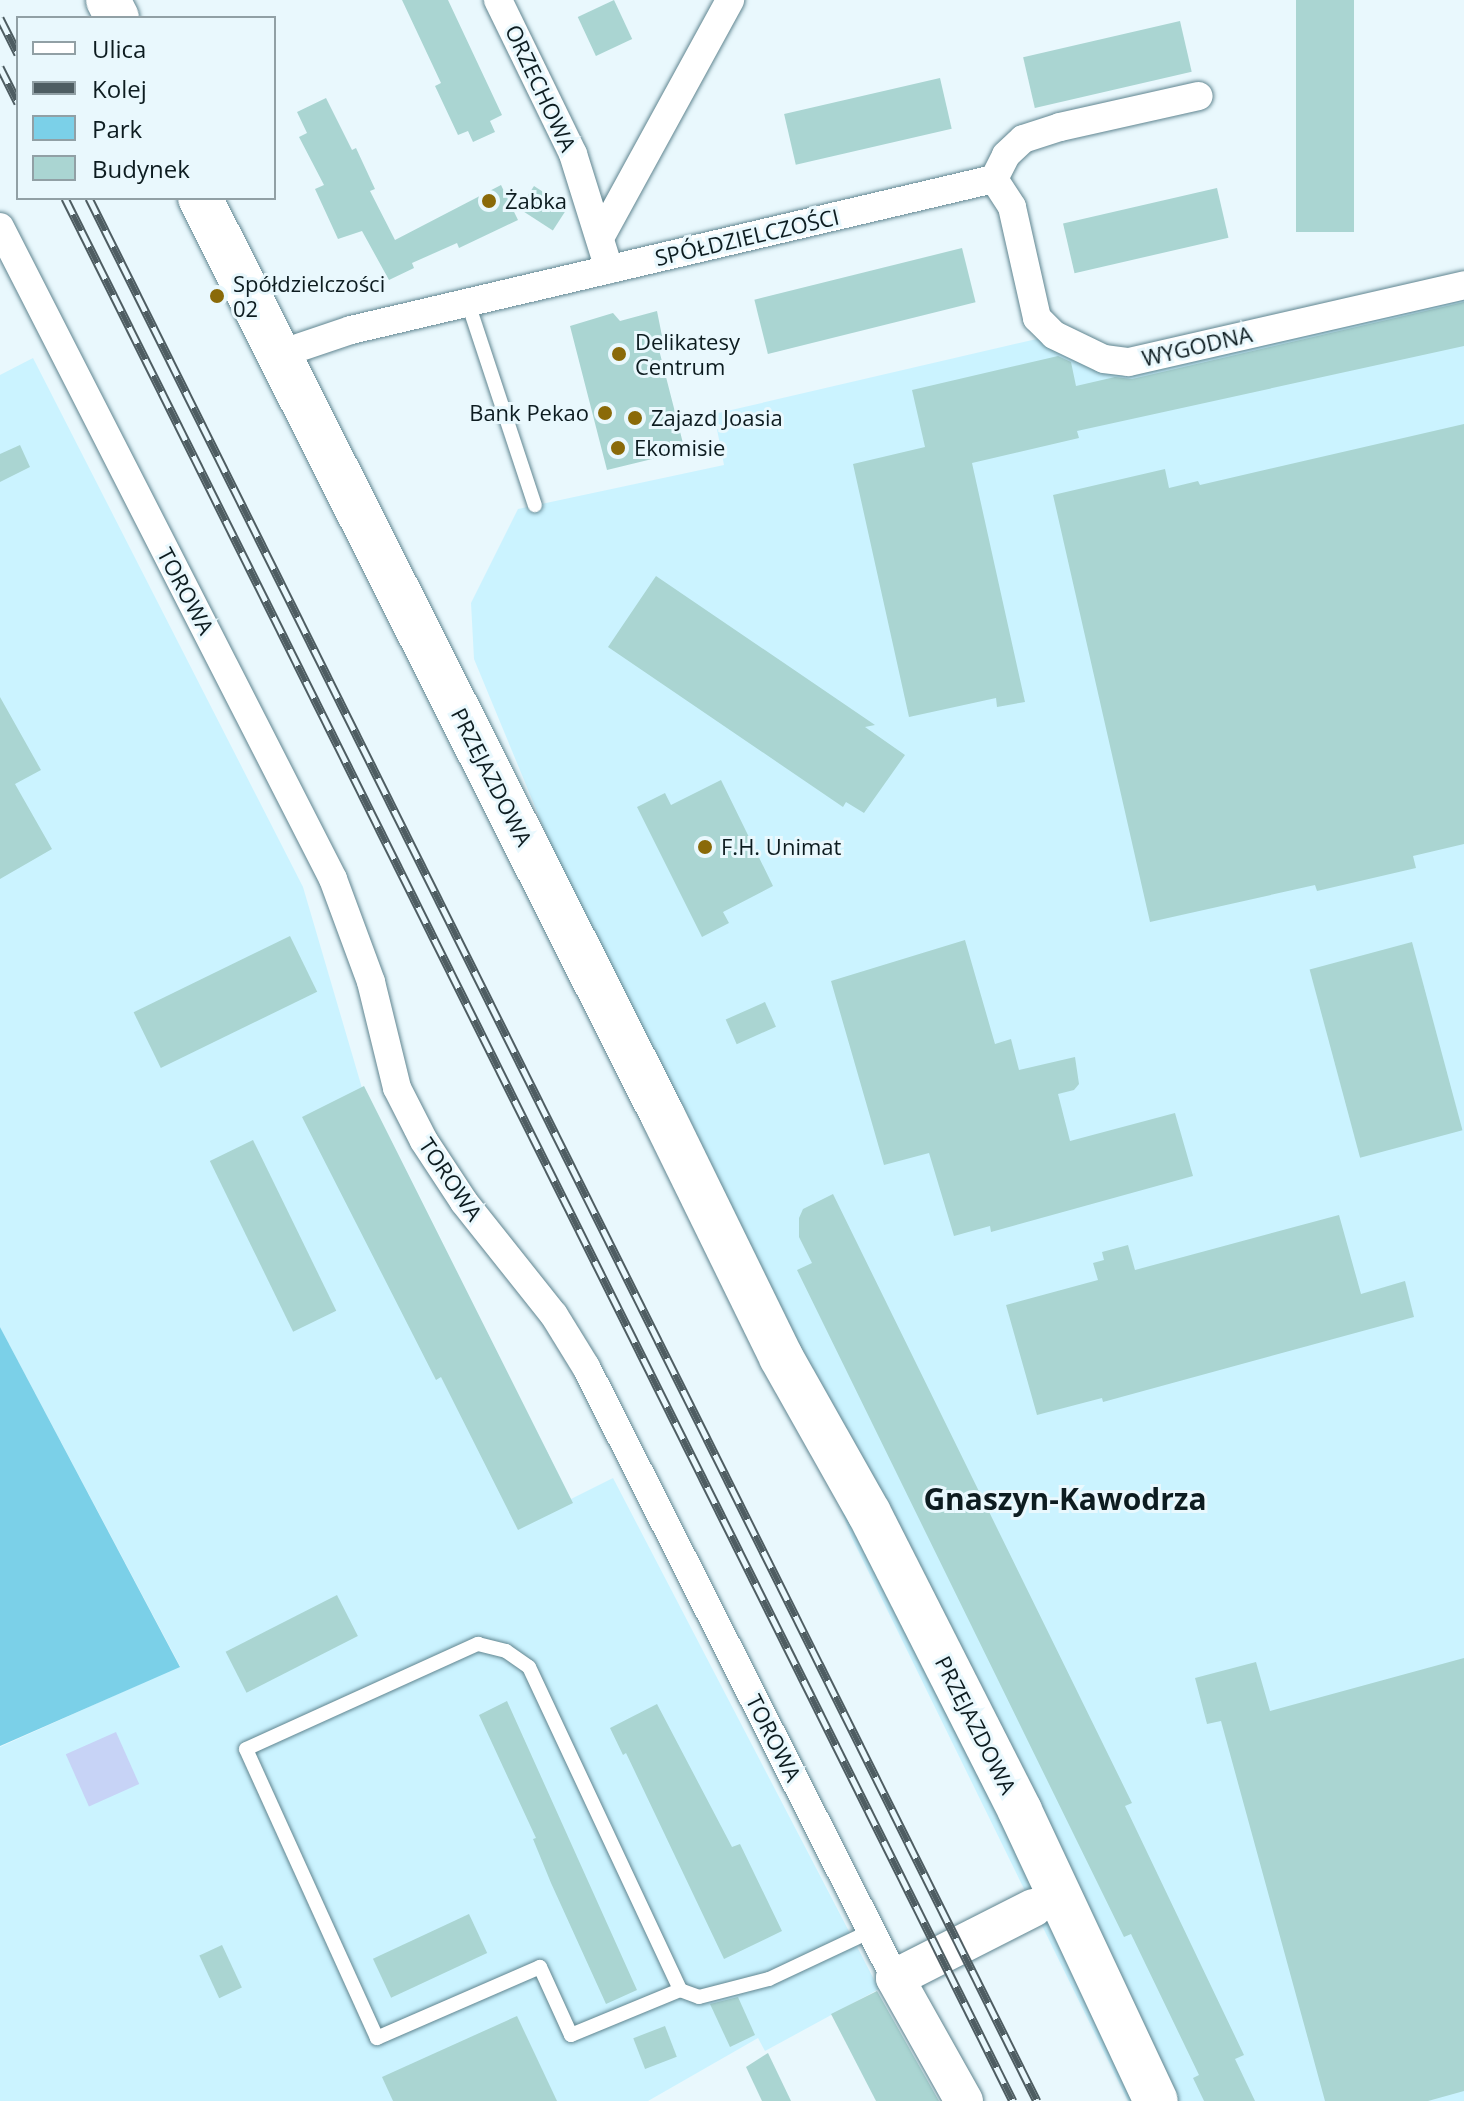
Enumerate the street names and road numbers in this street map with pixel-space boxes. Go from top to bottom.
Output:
street label: ORZECHOWA [500,20,582,156]
street label: SPÓŁDZIELCZOŚCI [652,203,842,271]
street label: WYGODNA [1139,321,1255,371]
street label: TOROWA [152,543,220,639]
street label: PRZEJAZDOWA [446,704,538,850]
street label: TOROWA [414,1133,488,1225]
street label: PRZEJAZDOWA [930,1652,1022,1798]
street label: TOROWA [741,1690,807,1786]

